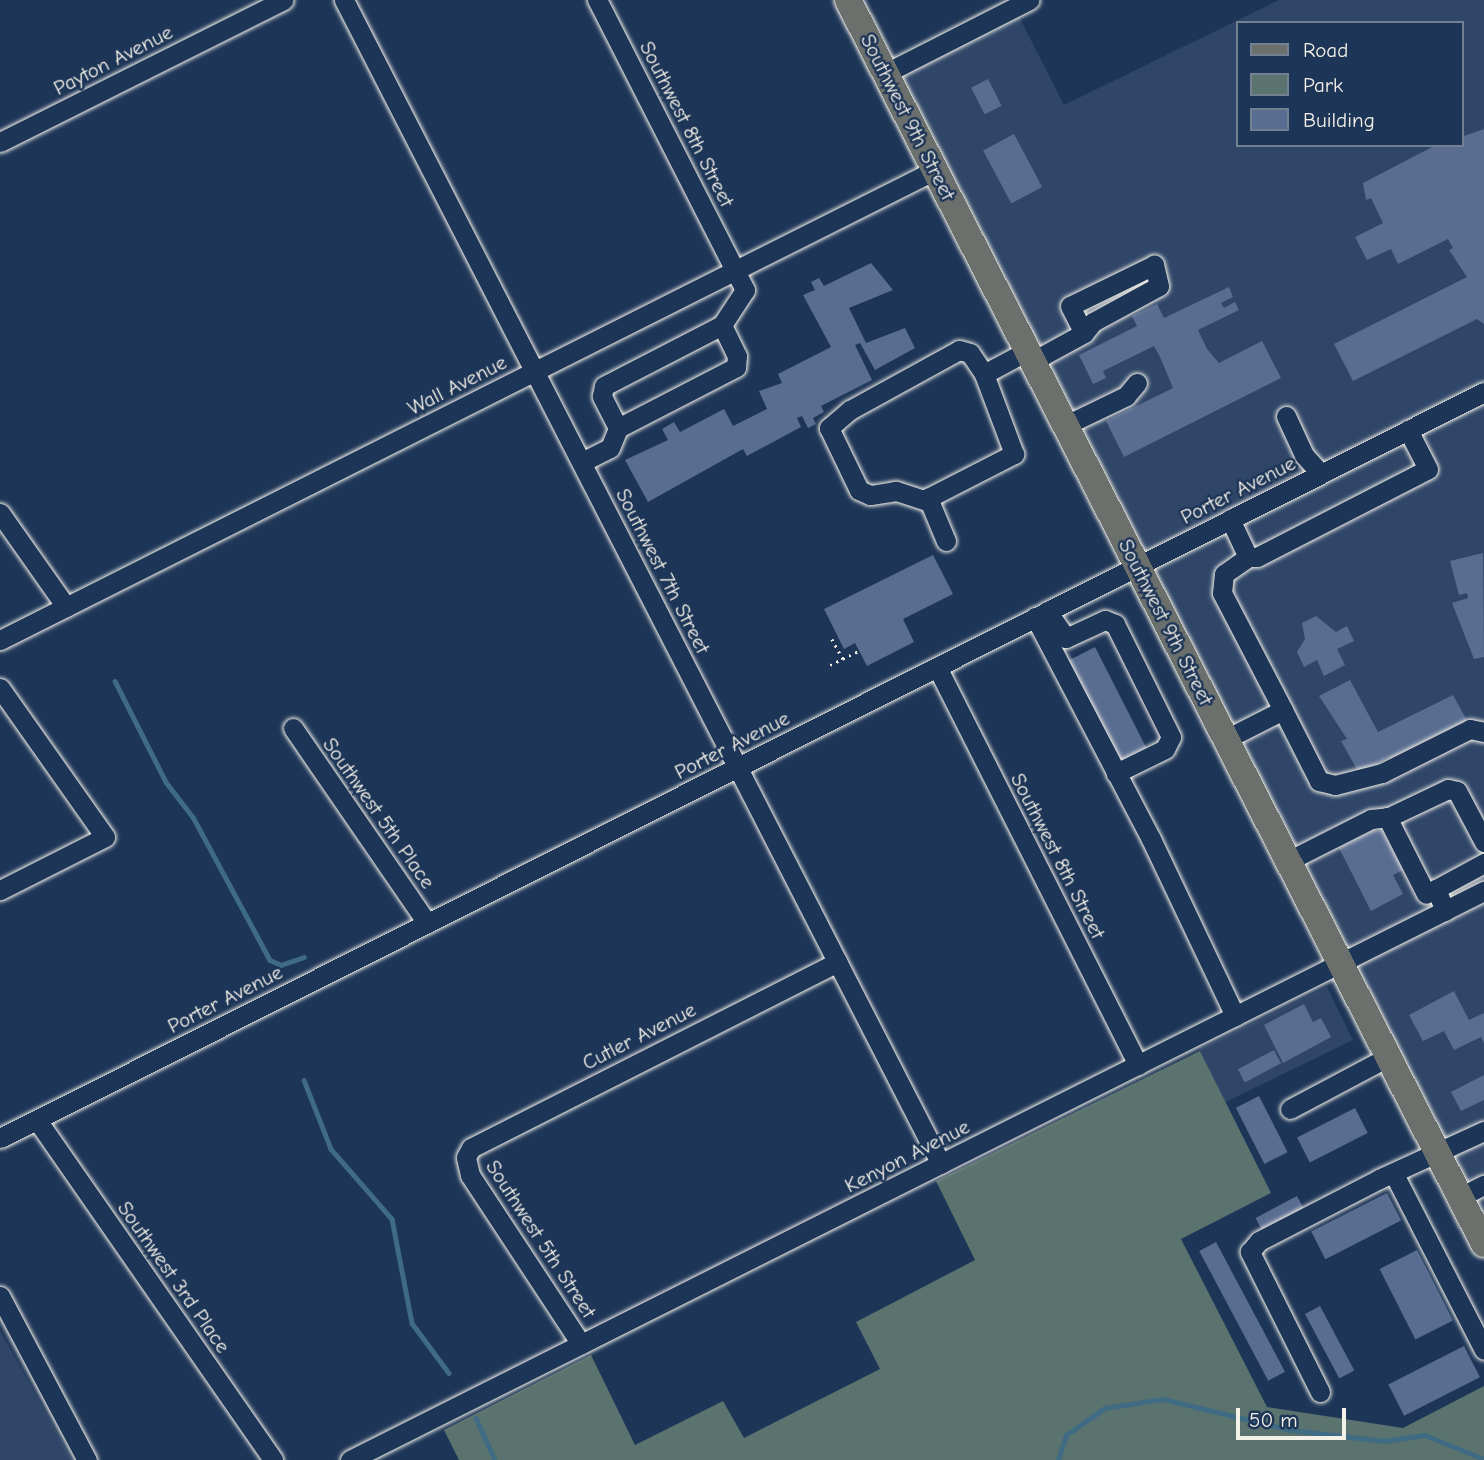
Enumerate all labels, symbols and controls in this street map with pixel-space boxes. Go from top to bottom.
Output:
street label: Payton Avenue [49,19,177,101]
legend [1236,21,1463,147]
street label: Southwest 9th Street [855,30,961,204]
street label: Southwest 8th Street [634,37,740,211]
text: Road [1303,38,1348,62]
text: Park [1303,73,1343,97]
text: Building [1303,108,1375,132]
street label: Wall Avenue [403,349,511,421]
street label: Porter Avenue [1176,450,1300,530]
street label: Southwest 7th Street [610,484,716,658]
street label: Southwest 9th Street [1113,535,1219,709]
street label: Porter Avenue [670,705,794,785]
street label: Southwest 5th Place [317,733,441,893]
street label: Southwest 8th Street [1005,769,1111,943]
street label: Porter Avenue [163,959,287,1039]
street label: Cutler Avenue [578,997,700,1075]
street label: Kenyon Avenue [840,1114,974,1198]
street label: Southwest 5th Street [480,1155,602,1323]
street label: Southwest 3rd Place [112,1196,236,1358]
scale bar [1239,1394,1349,1438]
text: 50 m [1249,1408,1298,1432]

